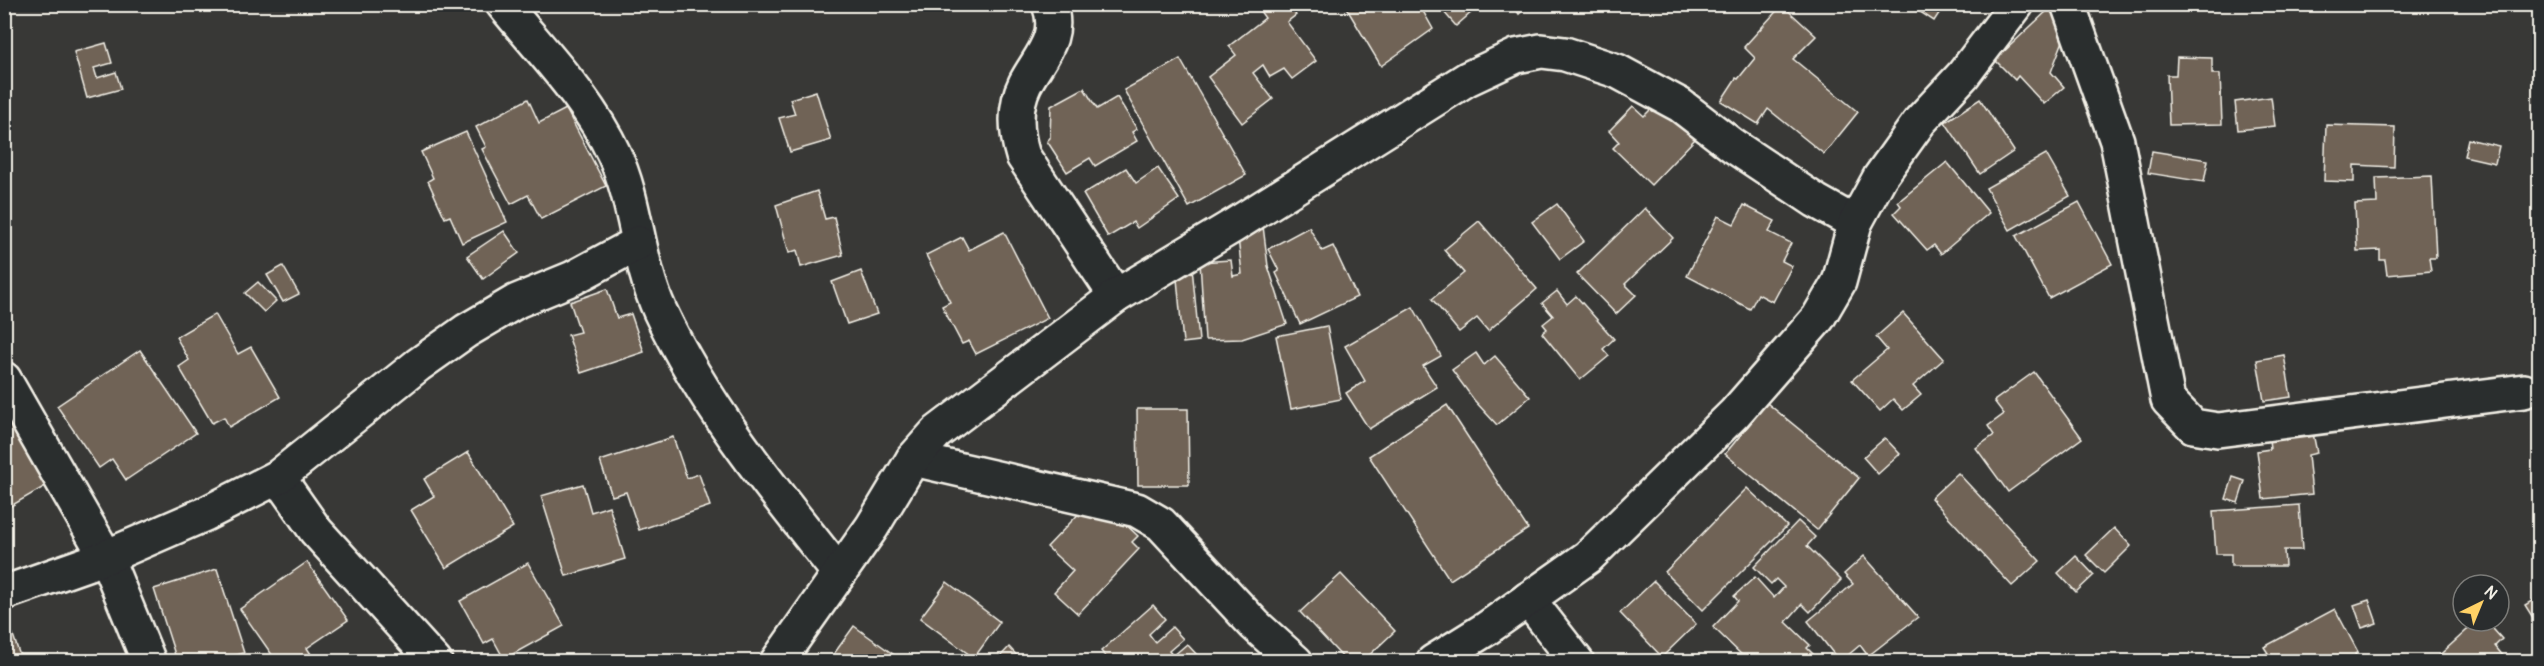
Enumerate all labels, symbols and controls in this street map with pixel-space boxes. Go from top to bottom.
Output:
north arrow [2451,573,2511,633]
text: N [2480,582,2501,604]

